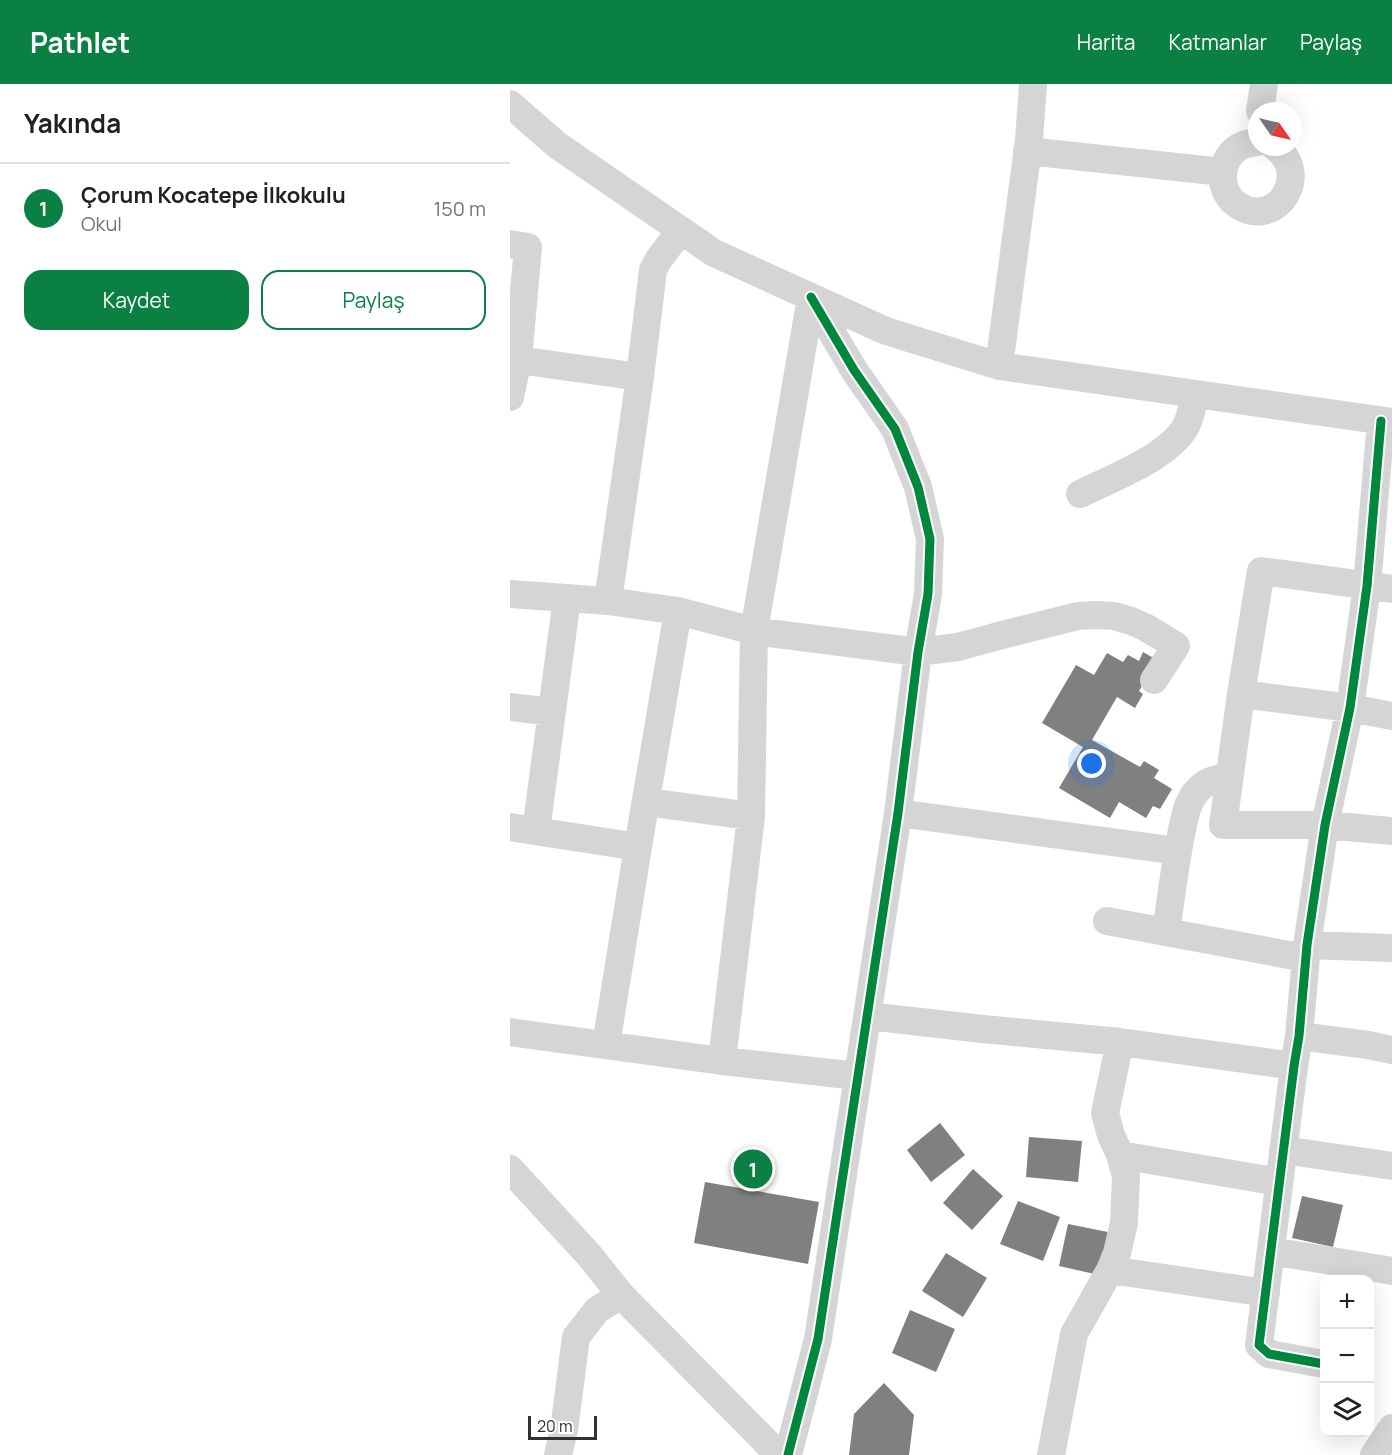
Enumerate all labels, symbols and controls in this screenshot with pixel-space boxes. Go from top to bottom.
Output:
text: Pathlet [30,23,130,61]
text: Harita [1077,28,1135,56]
text: Katmanlar [1168,28,1267,56]
text: Paylaş [1300,28,1362,56]
north arrow [1248,102,1302,156]
text: Yakında [24,105,121,141]
text: Çorum Kocatepe İlkokulu [81,180,346,210]
text: 1 [39,195,48,222]
text: 150 m [433,195,486,222]
text: Okul [81,210,122,237]
button: Kaydet [24,270,249,330]
button: Paylaş [261,270,486,330]
your location [1077,749,1106,778]
pin: 1 [734,1146,772,1192]
map controls [1320,1275,1374,1437]
button: + [1320,1275,1374,1329]
button: − [1320,1329,1374,1383]
button: layers [1320,1383,1374,1437]
scale bar [528,1413,597,1440]
text: 20 m [537,1415,573,1437]

